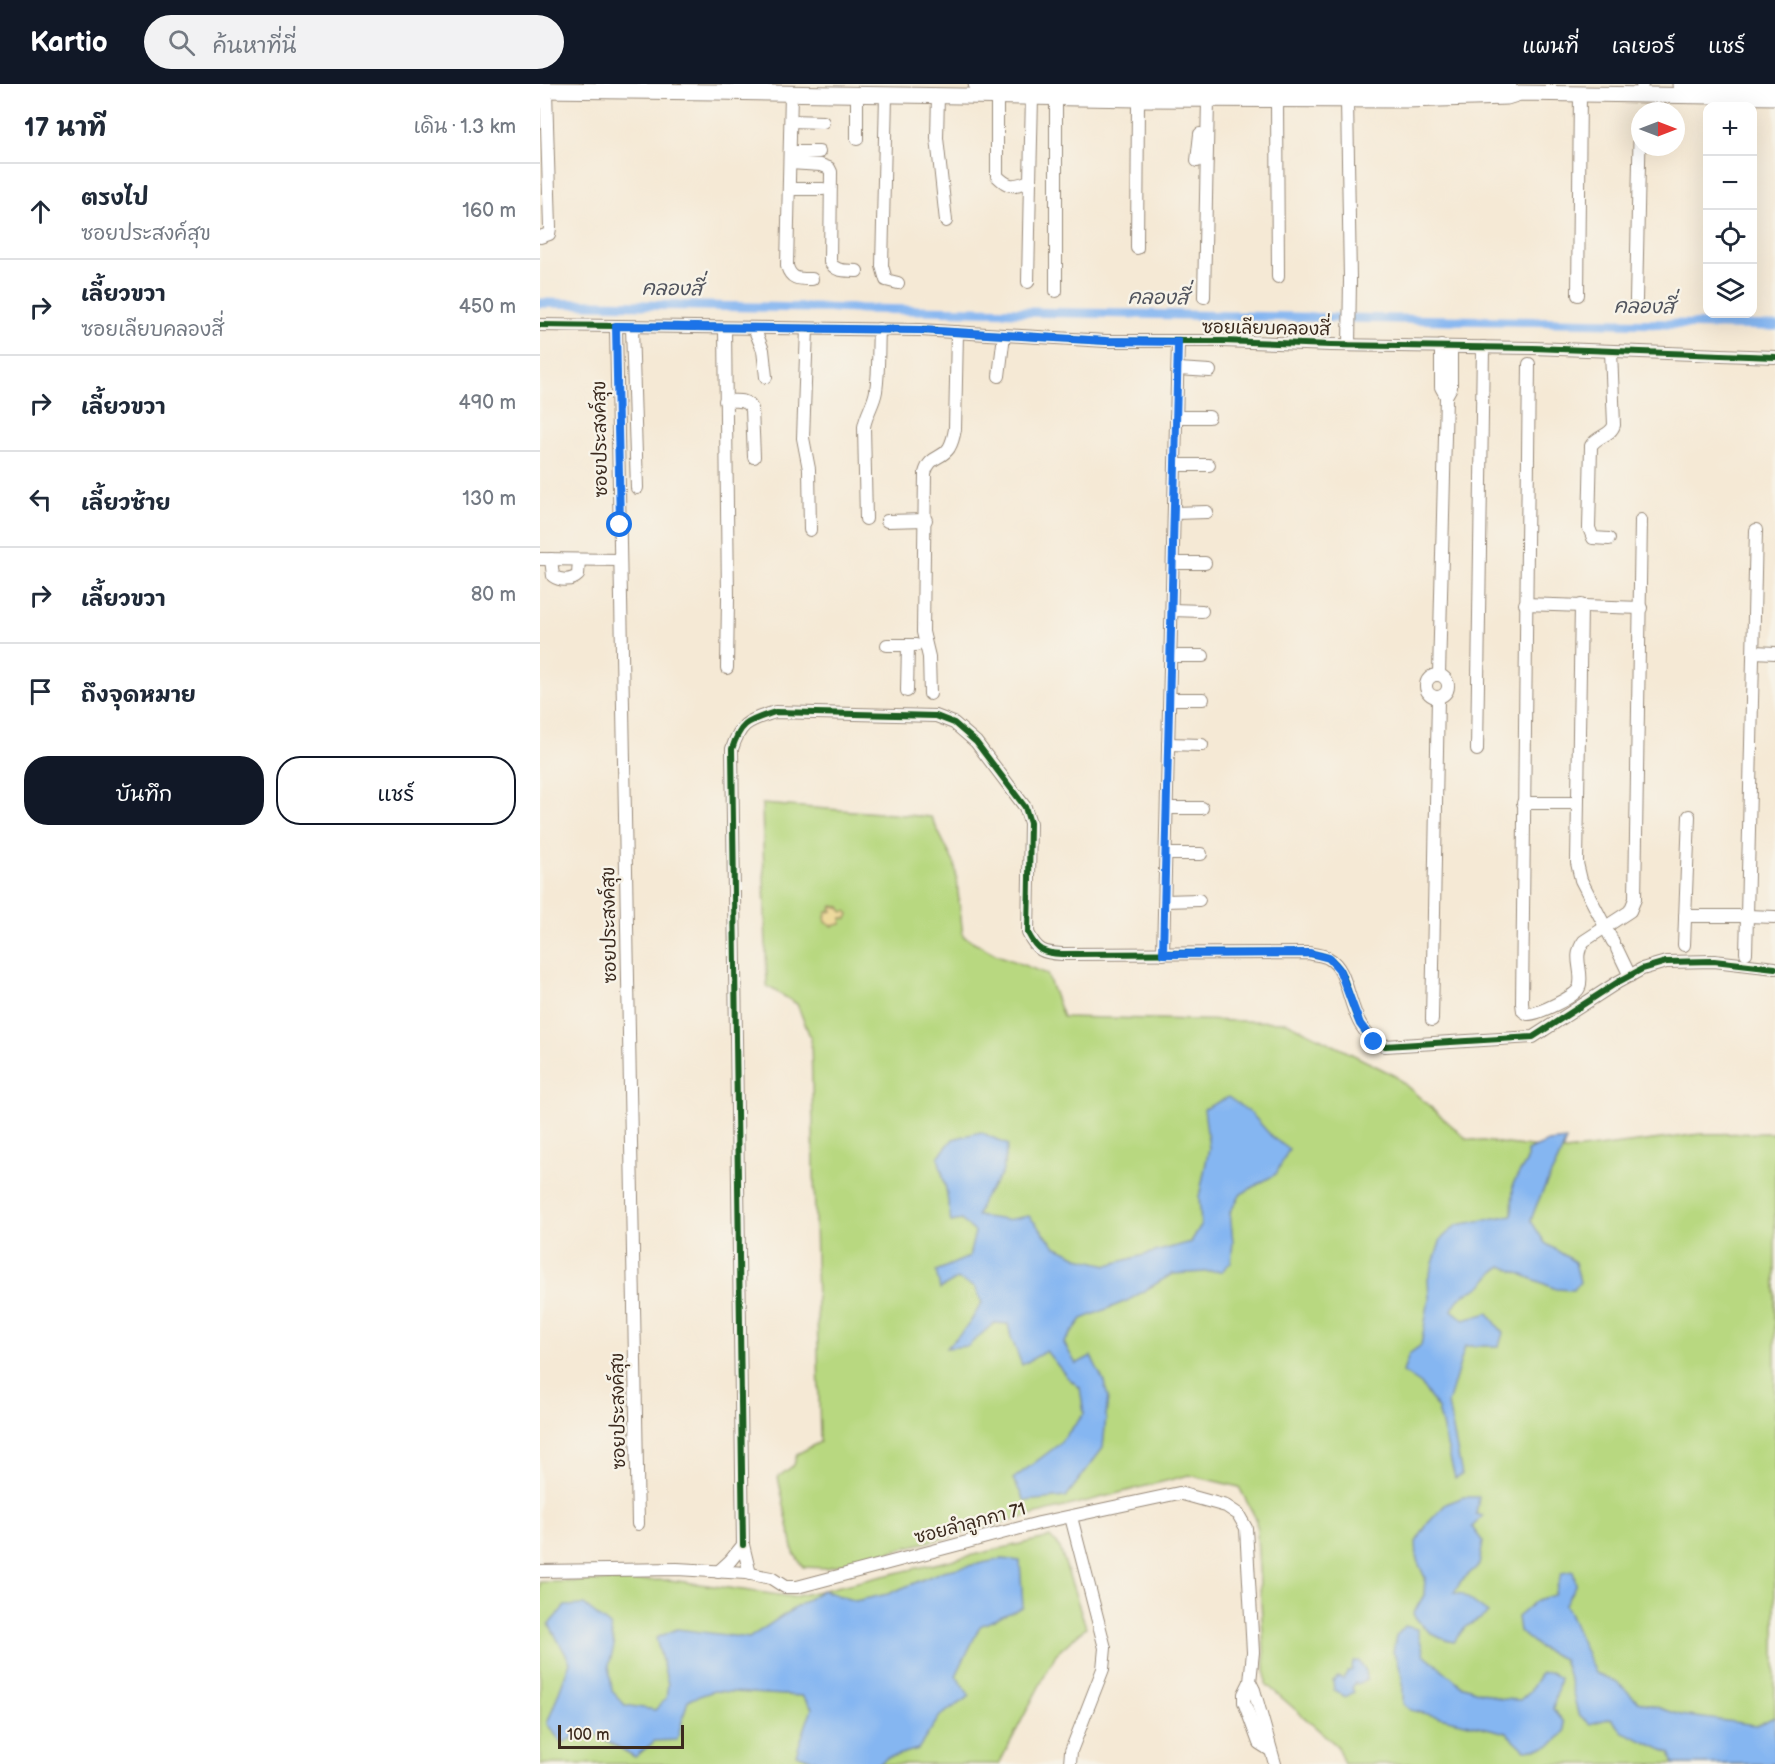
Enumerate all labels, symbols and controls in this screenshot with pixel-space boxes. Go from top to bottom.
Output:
search box [144,15,564,69]
text: Kartio [30,26,108,59]
icon: search [165,26,198,59]
text: ค้นหาที่นี่ [213,33,296,60]
text: แผนที่ [1522,34,1579,59]
text: เลเยอร์ [1612,34,1675,59]
text: แชร์ [1708,34,1745,59]
north arrow [1631,102,1685,156]
map controls [1703,102,1757,318]
button: + [1703,102,1757,156]
text: 17 นาที [24,113,106,144]
text: เดิน · 1.3 km [414,115,516,139]
button: − [1703,156,1757,210]
text: ตรงไป [81,185,149,212]
icon: ahead [24,195,57,228]
text: 160 m [462,199,516,223]
button: locate [1703,210,1757,264]
text: ซอยประสงค์สุข [81,222,211,246]
button: layers [1703,264,1757,318]
water label: คลองสี่ [642,269,708,302]
water label: คลองสี่ [1128,278,1194,311]
text: เลี้ยวขวา [81,281,165,308]
water label: คลองสี่ [1614,287,1680,320]
icon: right [24,291,57,324]
text: 450 m [459,295,516,319]
street label: ซอยเลียบคลองสี่ [1202,309,1332,340]
text: ซอยเลียบคลองสี่ [81,318,224,342]
street label: ซอยประสงค์สุข [586,380,615,498]
icon: right [24,387,57,420]
text: 490 m [459,391,516,415]
text: เลี้ยวขวา [81,394,165,421]
icon: left [24,483,57,516]
text: 130 m [462,487,516,511]
text: เลี้ยวซ้าย [81,490,171,517]
route start [606,511,632,537]
icon: right [24,579,57,612]
text: 80 m [471,583,516,607]
text: เลี้ยวขวา [81,586,165,613]
icon: arrive [24,675,57,708]
text: ถึงจุดหมาย [81,682,196,709]
button: บันทึก [24,756,264,825]
button: แชร์ [276,756,516,825]
street label: ซอยประสงค์สุข [595,866,624,984]
route end [1360,1028,1386,1054]
street label: ซอยประสงค์สุข [604,1352,633,1470]
street label: ซอยลำลูกกา 71 [912,1497,1029,1551]
scale bar [558,1722,684,1750]
text: 100 m [567,1726,610,1745]

